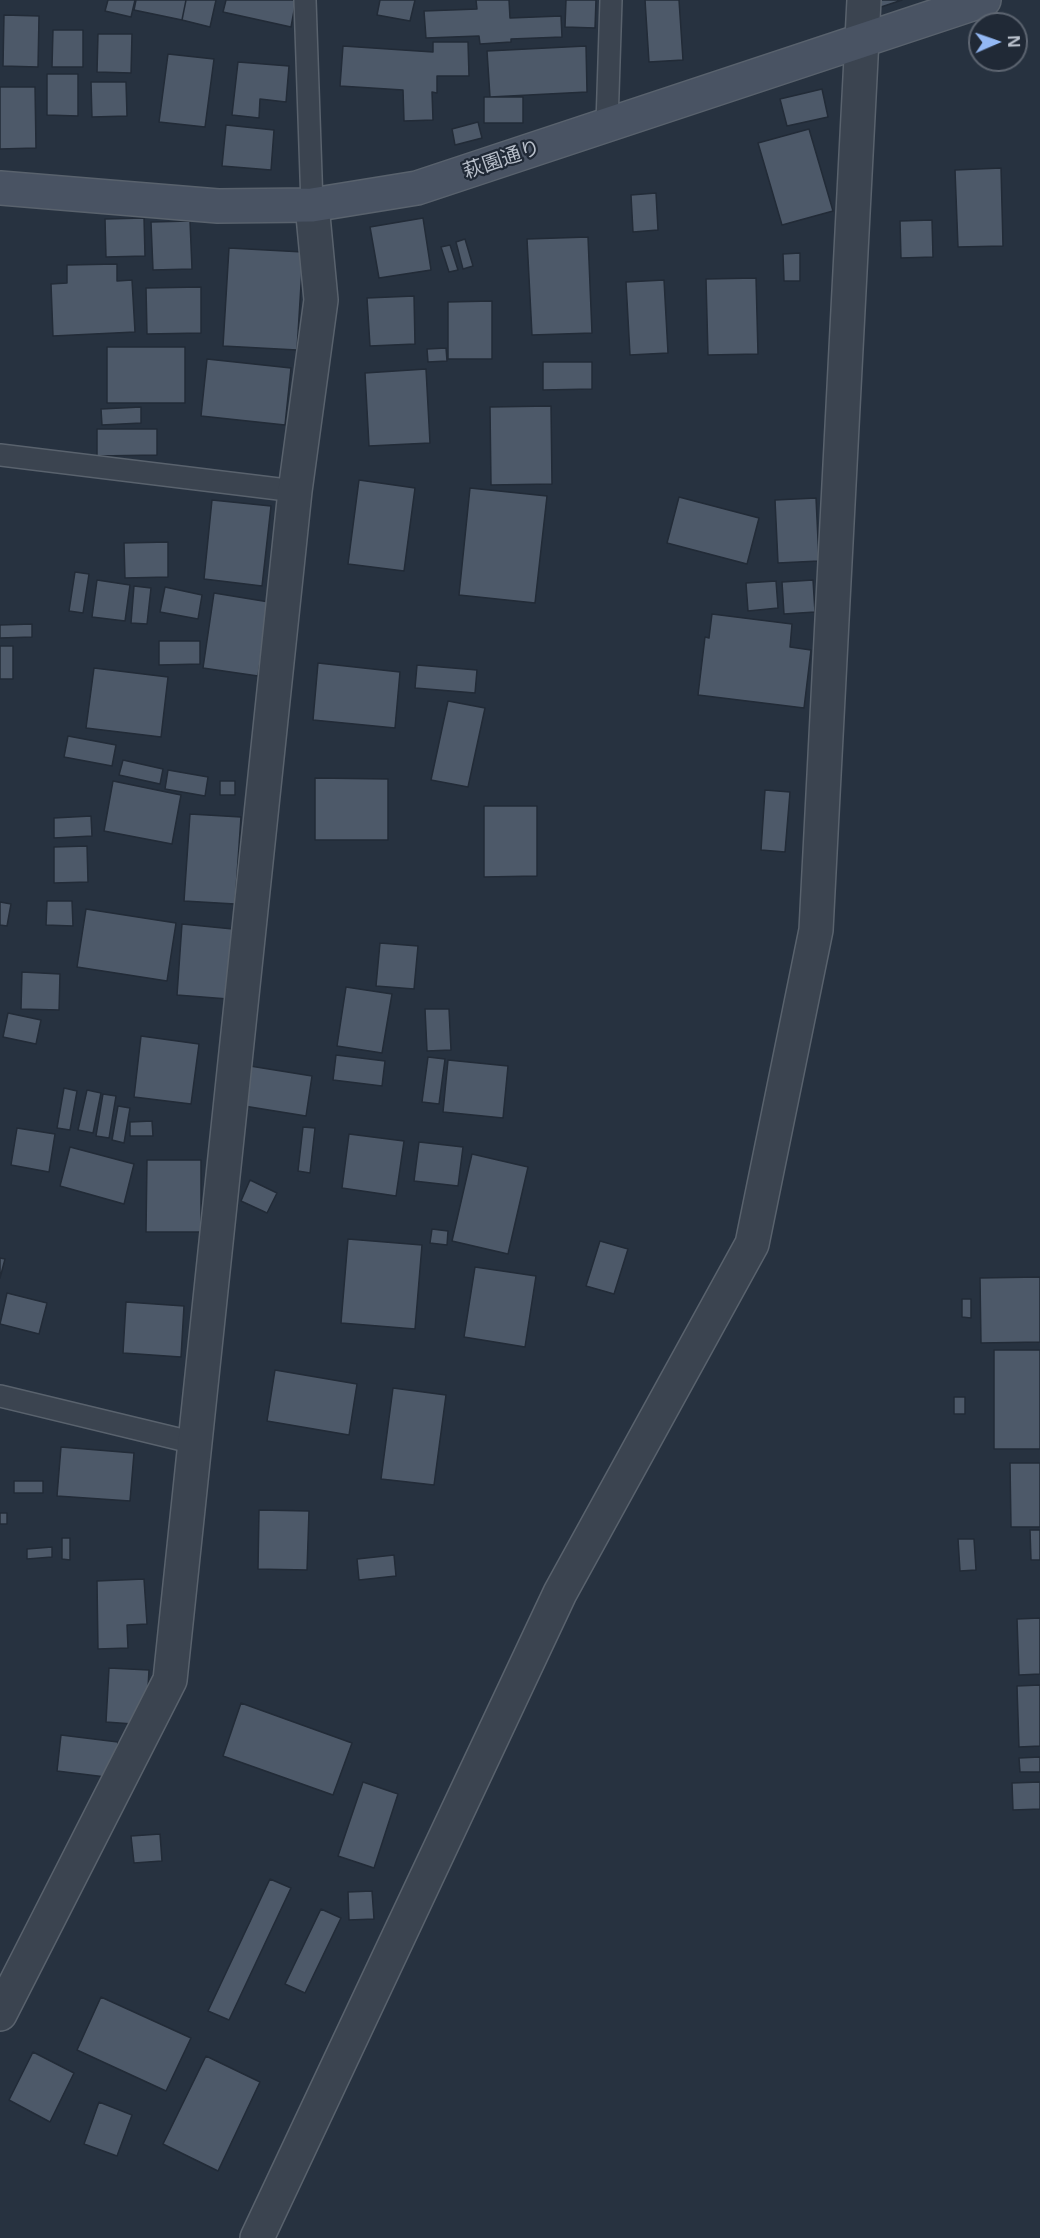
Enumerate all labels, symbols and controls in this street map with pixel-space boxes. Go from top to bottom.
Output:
north arrow [968,12,1028,72]
text: N [1003,35,1025,48]
street label: 萩園通り [460,136,544,184]

